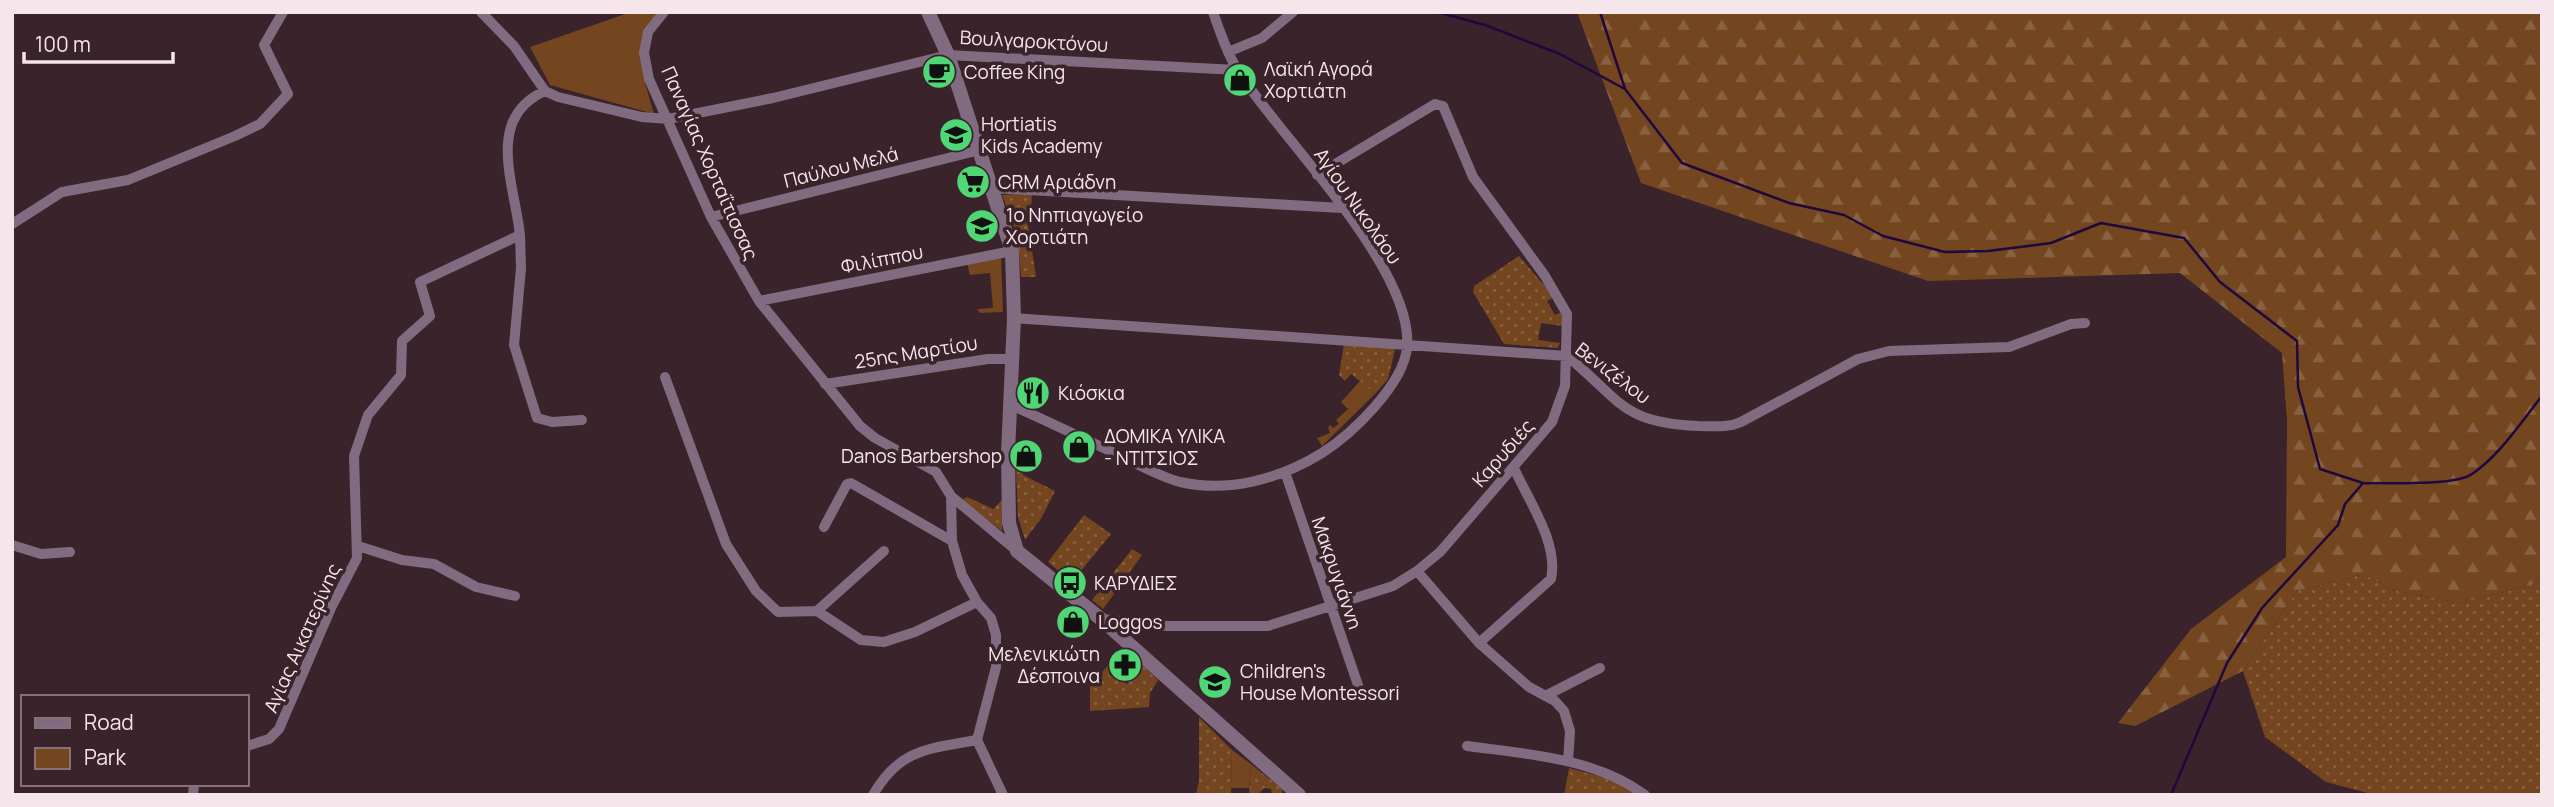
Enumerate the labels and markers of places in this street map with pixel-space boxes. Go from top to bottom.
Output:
cafe icon: Coffee King [920,53,958,91]
place label: Λαϊκή Αγορά Χορτιάτη [1264,56,1373,104]
place label: Coffee King [964,59,1065,85]
shop icon: Λαϊκή Αγορά Χορτιάτη [1221,61,1259,99]
place label: Hortiatis Kids Academy [981,111,1103,159]
school or university icon: Hortiatis Kids Academy [937,116,975,154]
supermarket icon: CRM Αριάδνη [954,163,992,201]
place label: CRM Αριάδνη [998,169,1116,195]
place label: 1ο Νηπιαγωγείο Χορτιάτη [1006,202,1143,250]
school or university icon: 1ο Νηπιαγωγείο Χορτιάτη [963,207,1001,245]
restaurant icon: Κιόσκια [1014,374,1052,412]
place label: Κιόσκια [1058,380,1125,406]
place label: ΔΟΜΙΚΑ ΥΛΙΚΑ - ΝΤΙΤΣΙΟΣ [1104,423,1225,471]
shop icon: ΔΟΜΙΚΑ ΥΛΙΚΑ - ΝΤΙΤΣΙΟΣ [1060,428,1098,466]
shop icon: Danos Barbershop [1007,437,1045,475]
place label: Danos Barbershop [841,443,1002,469]
bus stop icon: ΚΑΡΥΔΙΕΣ [1051,564,1089,602]
place label: ΚΑΡΥΔΙΕΣ [1094,570,1178,596]
shop icon: Loggos [1054,603,1092,641]
place label: Loggos [1098,609,1163,635]
place label: Μελενικιώτη Δέσποινα [988,641,1100,689]
pharmacy icon: Μελενικιώτη Δέσποινα [1106,646,1144,684]
place label: Children's House Montessori [1240,658,1400,706]
school or university icon: Children's House Montessori [1196,663,1234,701]

